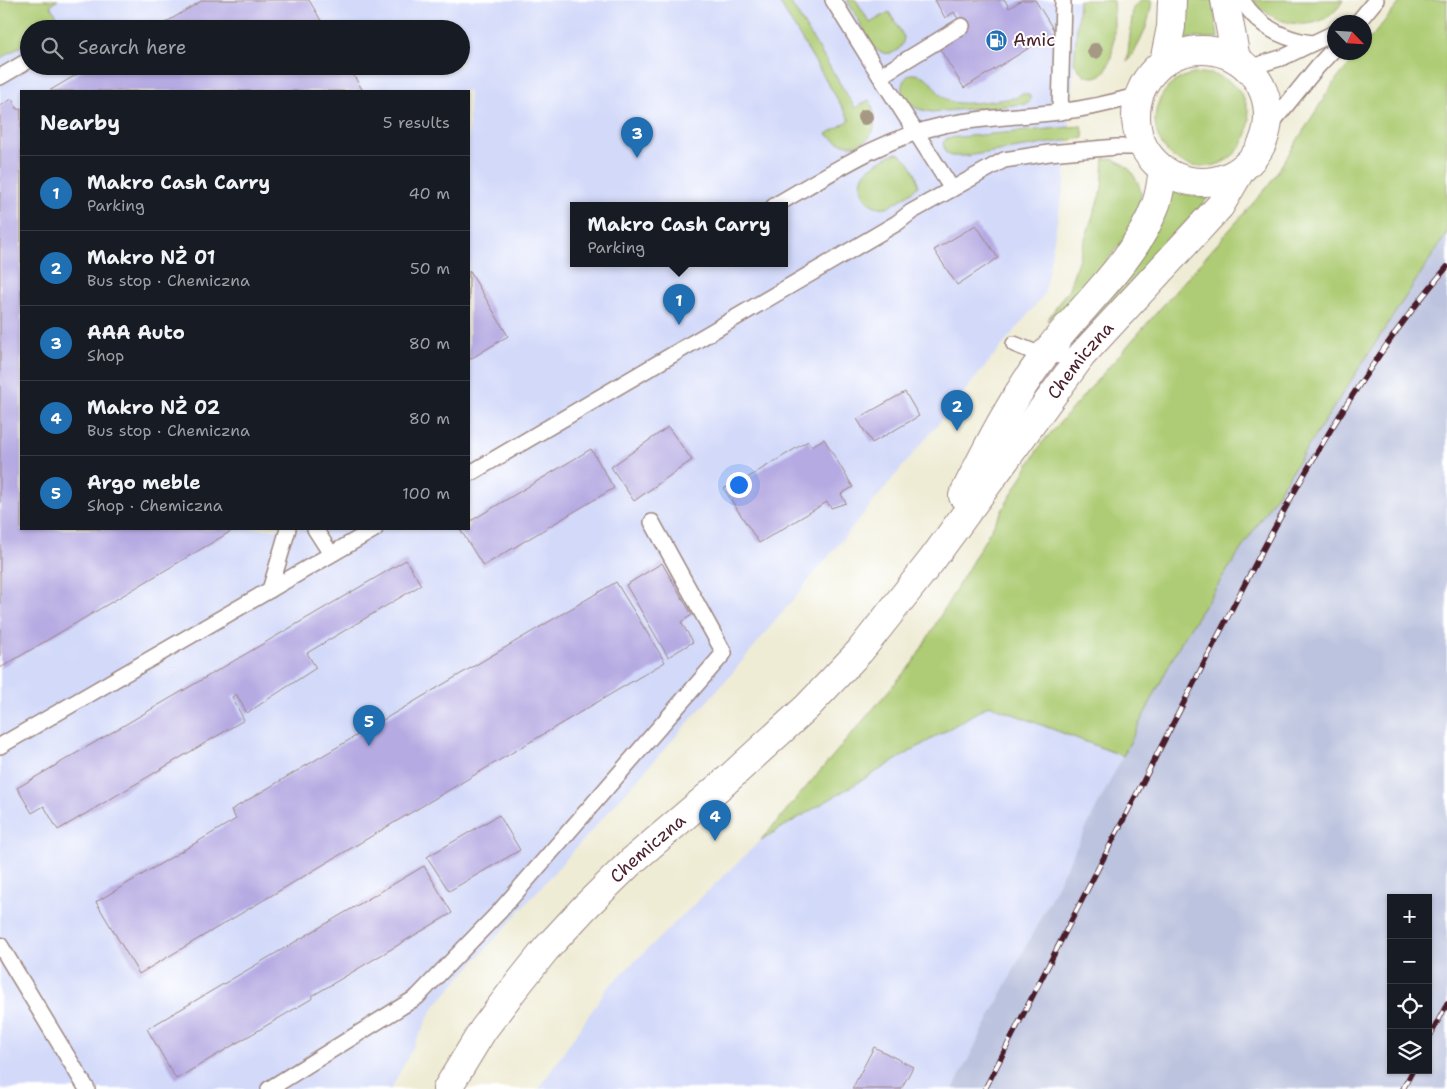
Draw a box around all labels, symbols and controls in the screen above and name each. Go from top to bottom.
north arrow [1327,15,1372,60]
search box [20,20,470,75]
fuel station icon: Amic [985,28,1009,52]
place label: Amic [1013,28,1055,52]
icon: search [38,34,66,62]
text: Search here [78,35,187,60]
text: Nearby [40,109,120,137]
text: 5 results [383,112,450,133]
pin: 3 [621,117,653,158]
text: Makro Cash Carry [87,170,270,195]
text: 1 [52,183,60,204]
text: 40 m [408,183,450,204]
text: Parking [87,195,145,216]
popup [570,202,788,267]
text: Makro Cash Carry [587,212,771,237]
text: Parking [587,237,645,258]
text: Makro NŻ 01 [87,245,215,270]
text: 2 [50,258,62,279]
text: 50 m [410,258,450,279]
text: Bus stop · Chemiczna [87,270,250,291]
pin: 1 [663,284,695,325]
street label: Chemiczna [1042,316,1119,404]
text: AAA Auto [87,320,185,345]
text: 3 [50,333,62,354]
text: 80 m [409,333,450,354]
text: Shop [87,345,124,366]
pin: 2 [941,390,973,431]
text: Makro NŻ 02 [87,395,220,420]
text: 4 [50,408,62,429]
text: 80 m [409,408,450,429]
text: Bus stop · Chemiczna [87,420,250,441]
text: Argo meble [87,470,201,495]
your location [726,472,752,498]
text: 5 [51,483,61,504]
text: 100 m [402,483,450,504]
text: Shop · Chemiczna [87,495,223,516]
pin: 5 [353,705,385,746]
pin: 4 [699,800,731,841]
street label: Chemiczna [605,808,691,888]
map controls [1387,894,1432,1074]
button: + [1387,894,1432,939]
button: − [1387,939,1432,984]
button: locate [1387,984,1432,1029]
button: layers [1387,1029,1432,1074]

